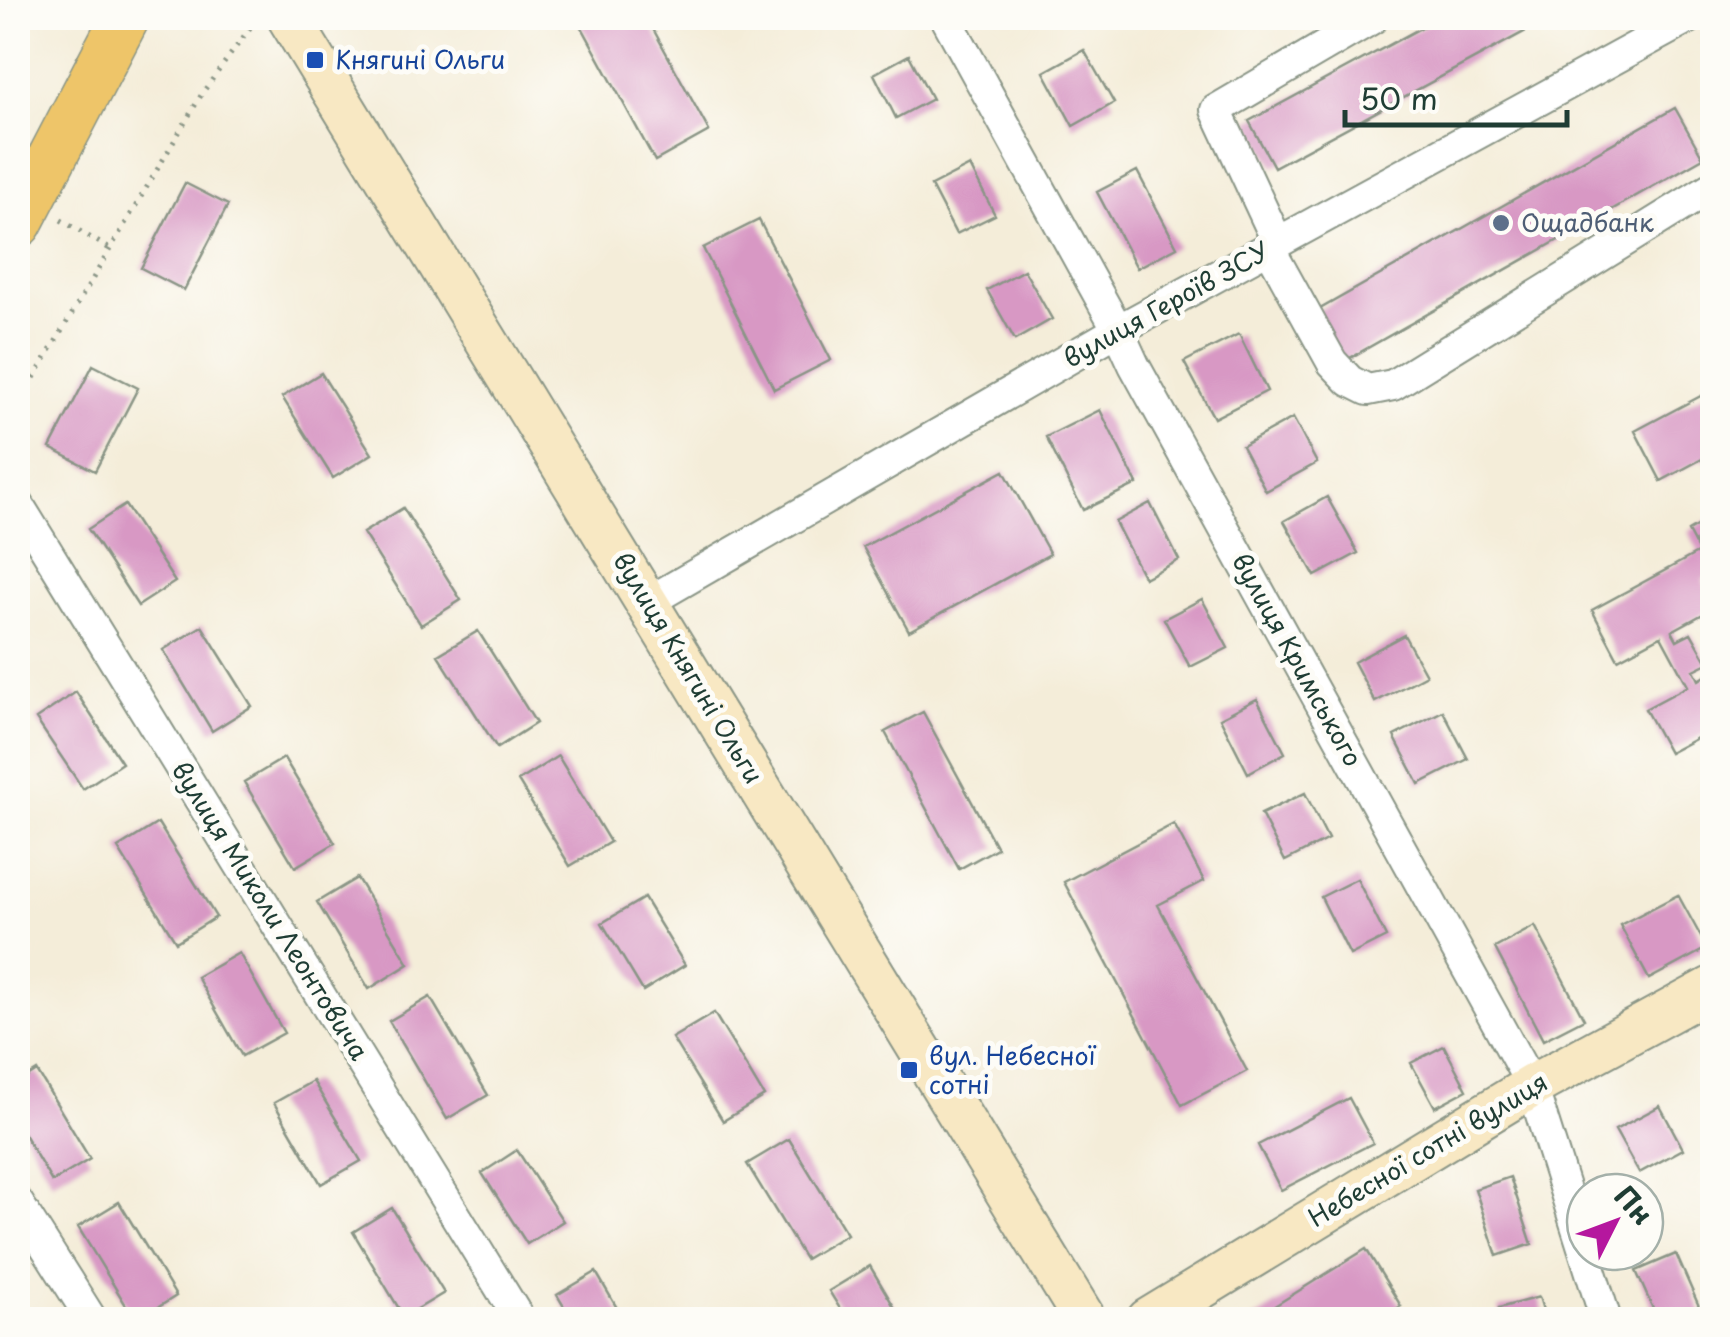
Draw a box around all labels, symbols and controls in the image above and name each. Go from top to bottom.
place label: Княгині Ольги [335,40,505,78]
marker: Княгині Ольги [304,49,326,71]
scale bar [1345,65,1568,127]
text: 50 m [1360,75,1438,120]
place label: Ощадбанк [1521,203,1654,241]
marker: Ощадбанк [1490,212,1512,234]
street label: вулиця Героїв ЗСУ [1056,232,1276,376]
street label: вулиця Княгині Ольги [605,545,773,790]
street label: вулиця Кримського [1223,546,1372,773]
street label: вулиця Миколи Леонтовича [163,754,379,1067]
place label: вул. Небесної сотні [929,1036,1097,1103]
marker: вул. Небесної сотні [898,1059,920,1081]
street label: Небесної сотні вулиця [1301,1062,1554,1236]
north arrow [1565,1172,1665,1272]
text: Пн [1605,1175,1664,1234]

